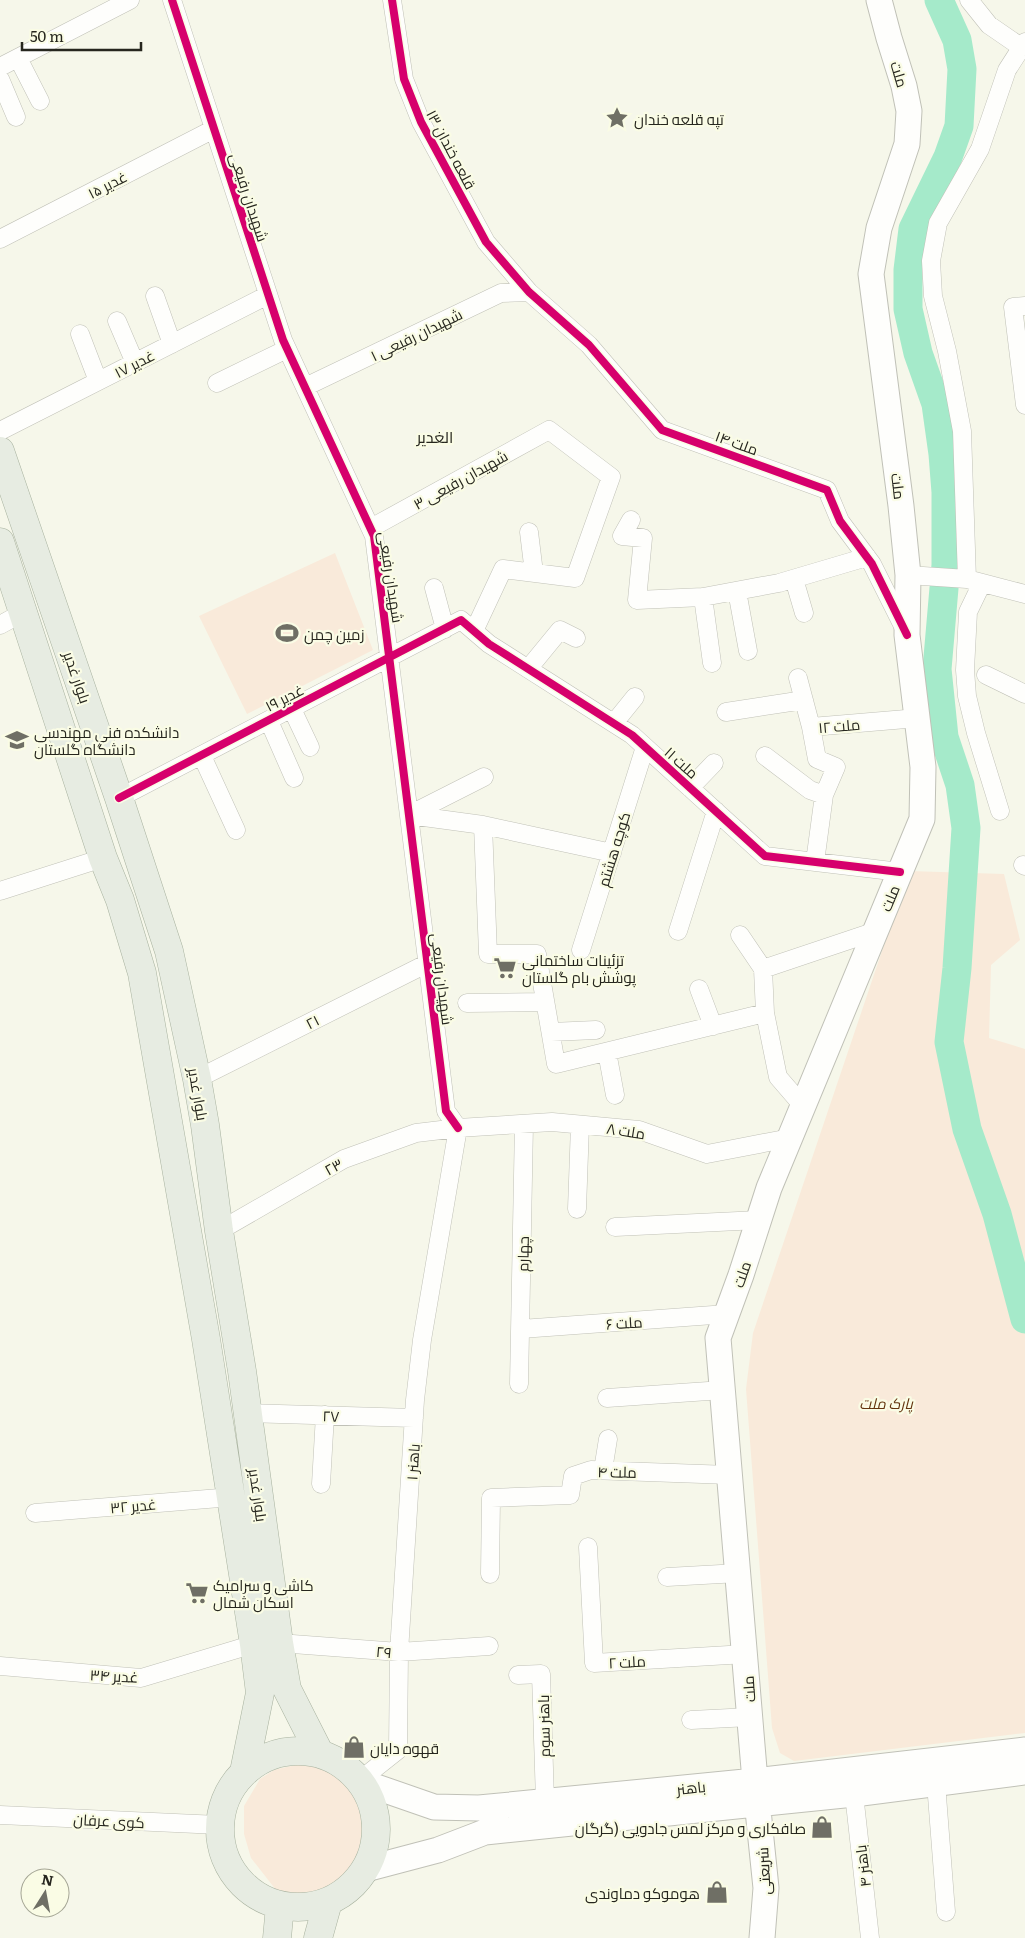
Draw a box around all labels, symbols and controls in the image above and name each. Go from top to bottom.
scale bar [22,20,141,52]
text: 50 m [30,24,64,47]
street label: ملت [885,58,915,90]
street label: ۱۳ قلعه خندان [421,105,483,193]
place icon: تپه قلعه خندان [604,105,630,131]
place label: تپه قلعه خندان [634,107,724,130]
street label: شهیدان رفیعی [225,150,275,244]
street label: ۱۵ غدیر [83,164,131,204]
street label: ۱ شهیدان رفیعی [366,302,466,366]
street label: ۱۷ غدیر [110,343,158,383]
district label: الغدیر [416,424,453,448]
street label: ۱۴ ملت [712,424,762,460]
street label: ۳ شهیدان رفیعی [408,443,512,515]
street label: ملت [886,471,912,501]
street label: شهیدان رفیعی [373,530,411,624]
sports icon: زمین چمن [274,620,300,646]
place label: زمین چمن [304,622,364,645]
street label: بلوار غدیر [58,647,98,706]
street label: ۱۹ غدیر [261,677,307,717]
street label: ۱۲ ملت [817,712,861,738]
place label: دانشکده فنی مهندسی دانشگاه گلستان [34,720,179,760]
school or university icon: دانشکده فنی مهندسی دانشگاه گلستان [4,727,30,753]
street label: ۱۱ ملت [660,740,704,784]
street label: کوچه هشتم [591,809,635,889]
street label: ملت [873,881,905,915]
street label: شهیدان رفیعی [426,932,460,1026]
place label: تزئینات ساختمانی پوشش بام گلستان [522,948,636,988]
supermarket icon: تزئینات ساختمانی پوشش بام گلستان [492,955,518,981]
street label: ۲۱ [301,1008,323,1034]
street label: بلوار غدیر [183,1065,215,1122]
street label: ۸ ملت [605,1116,647,1144]
street label: ۲۳ [320,1152,346,1180]
street label: چهارم [510,1236,534,1272]
street label: ملت [726,1258,756,1290]
street label: ۶ ملت [605,1309,643,1335]
park label: پارک ملت [859,1391,914,1414]
street label: ۲۷ [322,1403,340,1427]
street label: باهنر ۱ [399,1443,425,1481]
street label: ۴ ملت [597,1459,637,1483]
street label: بلوار غدیر [244,1466,274,1523]
street label: ۳۲ غدیر [109,1492,157,1518]
place label: کاشی و سرامیک اسکان شمال [213,1573,314,1613]
supermarket icon: کاشی و سرامیک اسکان شمال [184,1580,210,1606]
street label: ۲۹ [375,1639,393,1663]
street label: ۲ ملت [608,1649,646,1673]
street label: ۳۴ غدیر [89,1662,139,1688]
street label: ملت [736,1675,760,1703]
street label: باهنر سوم [531,1694,555,1758]
shop icon: قهوه دایان [341,1734,367,1760]
place label: قهوه دایان [370,1736,439,1759]
street label: باهنر [674,1774,707,1800]
street label: کوی عرفان [73,1807,145,1833]
shop icon: صافکاری و مرکز لمس جادویی (گرگان [809,1814,835,1840]
place label: صافکاری و مرکز لمس جادویی (گرگان [575,1816,806,1839]
street label: ۴ باهنر [848,1844,876,1888]
street label: شریعتی [750,1846,776,1896]
north arrow [20,1868,70,1918]
text: N [40,1868,56,1890]
shop icon: هوموکو دماوندی [704,1879,730,1905]
place label: هوموکو دماوندی [585,1881,700,1904]

